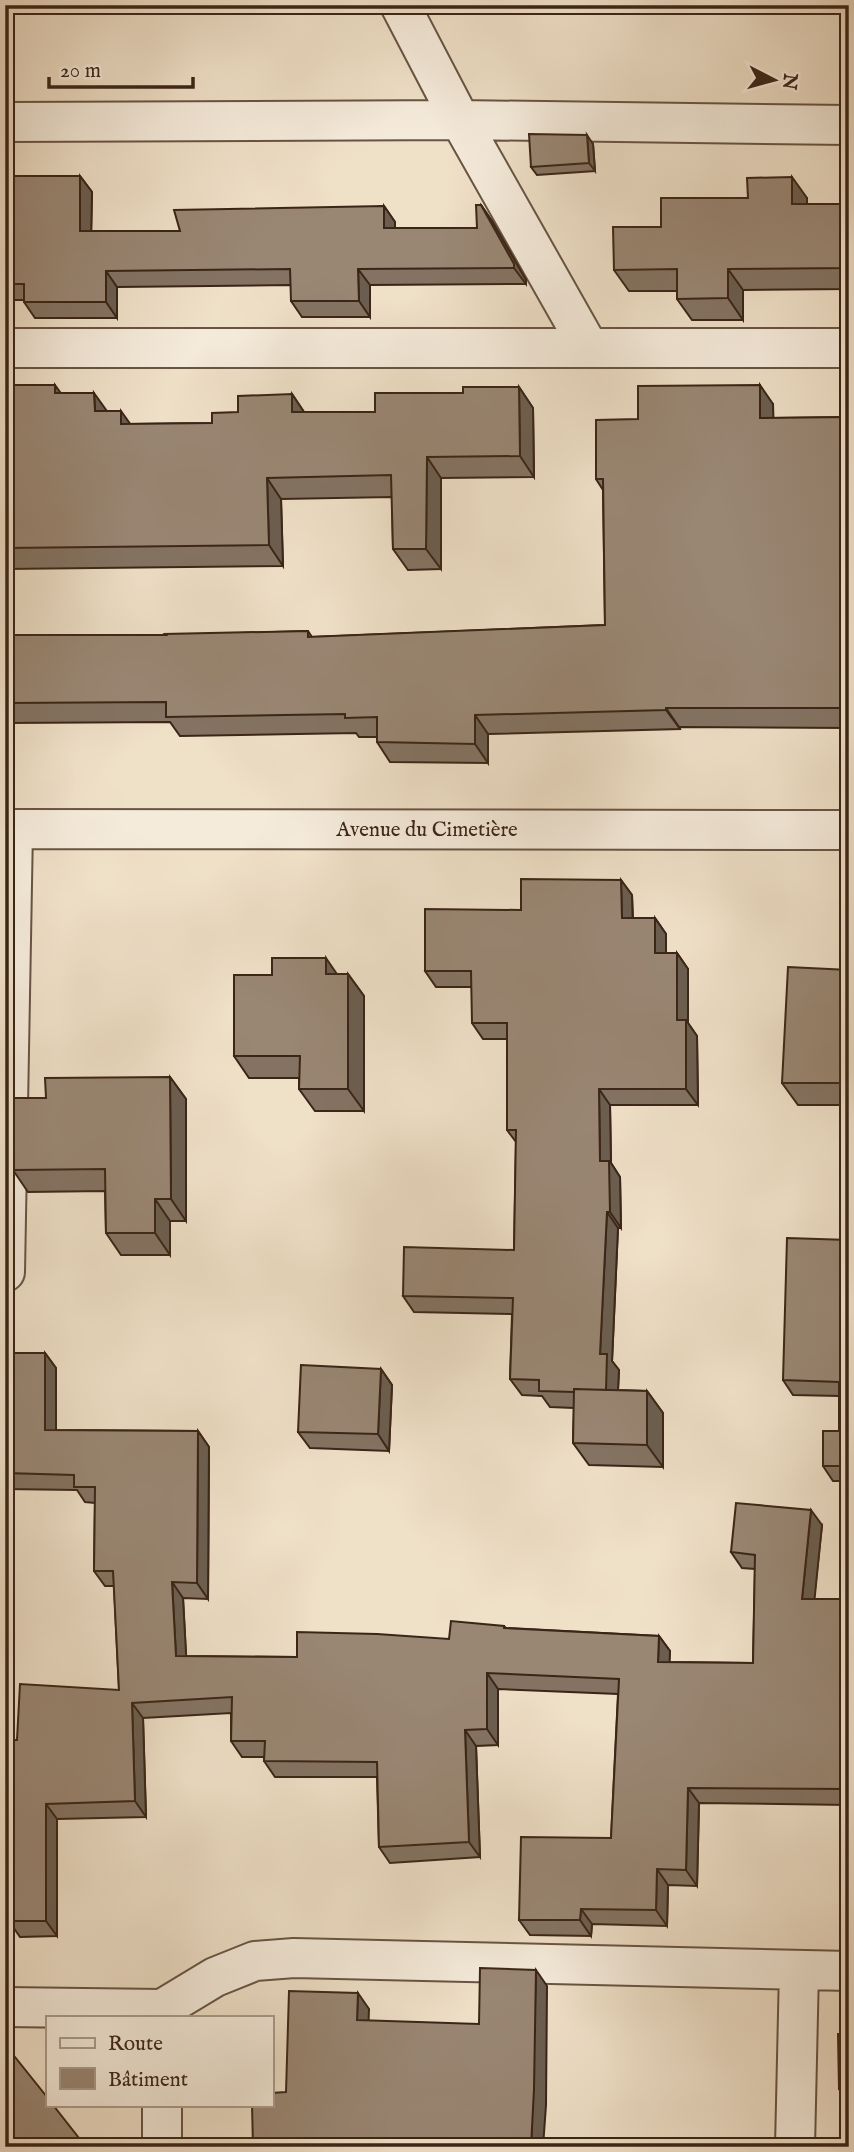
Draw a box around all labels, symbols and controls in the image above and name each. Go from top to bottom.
scale bar [49,46,192,90]
north arrow [738,46,808,116]
text: 20 m [60,58,101,85]
text: N [776,71,802,92]
street label: Avenue du Cimetière [335,817,518,844]
legend [46,2016,273,2106]
text: Route [108,2031,163,2058]
text: Bâtiment [108,2067,188,2094]

